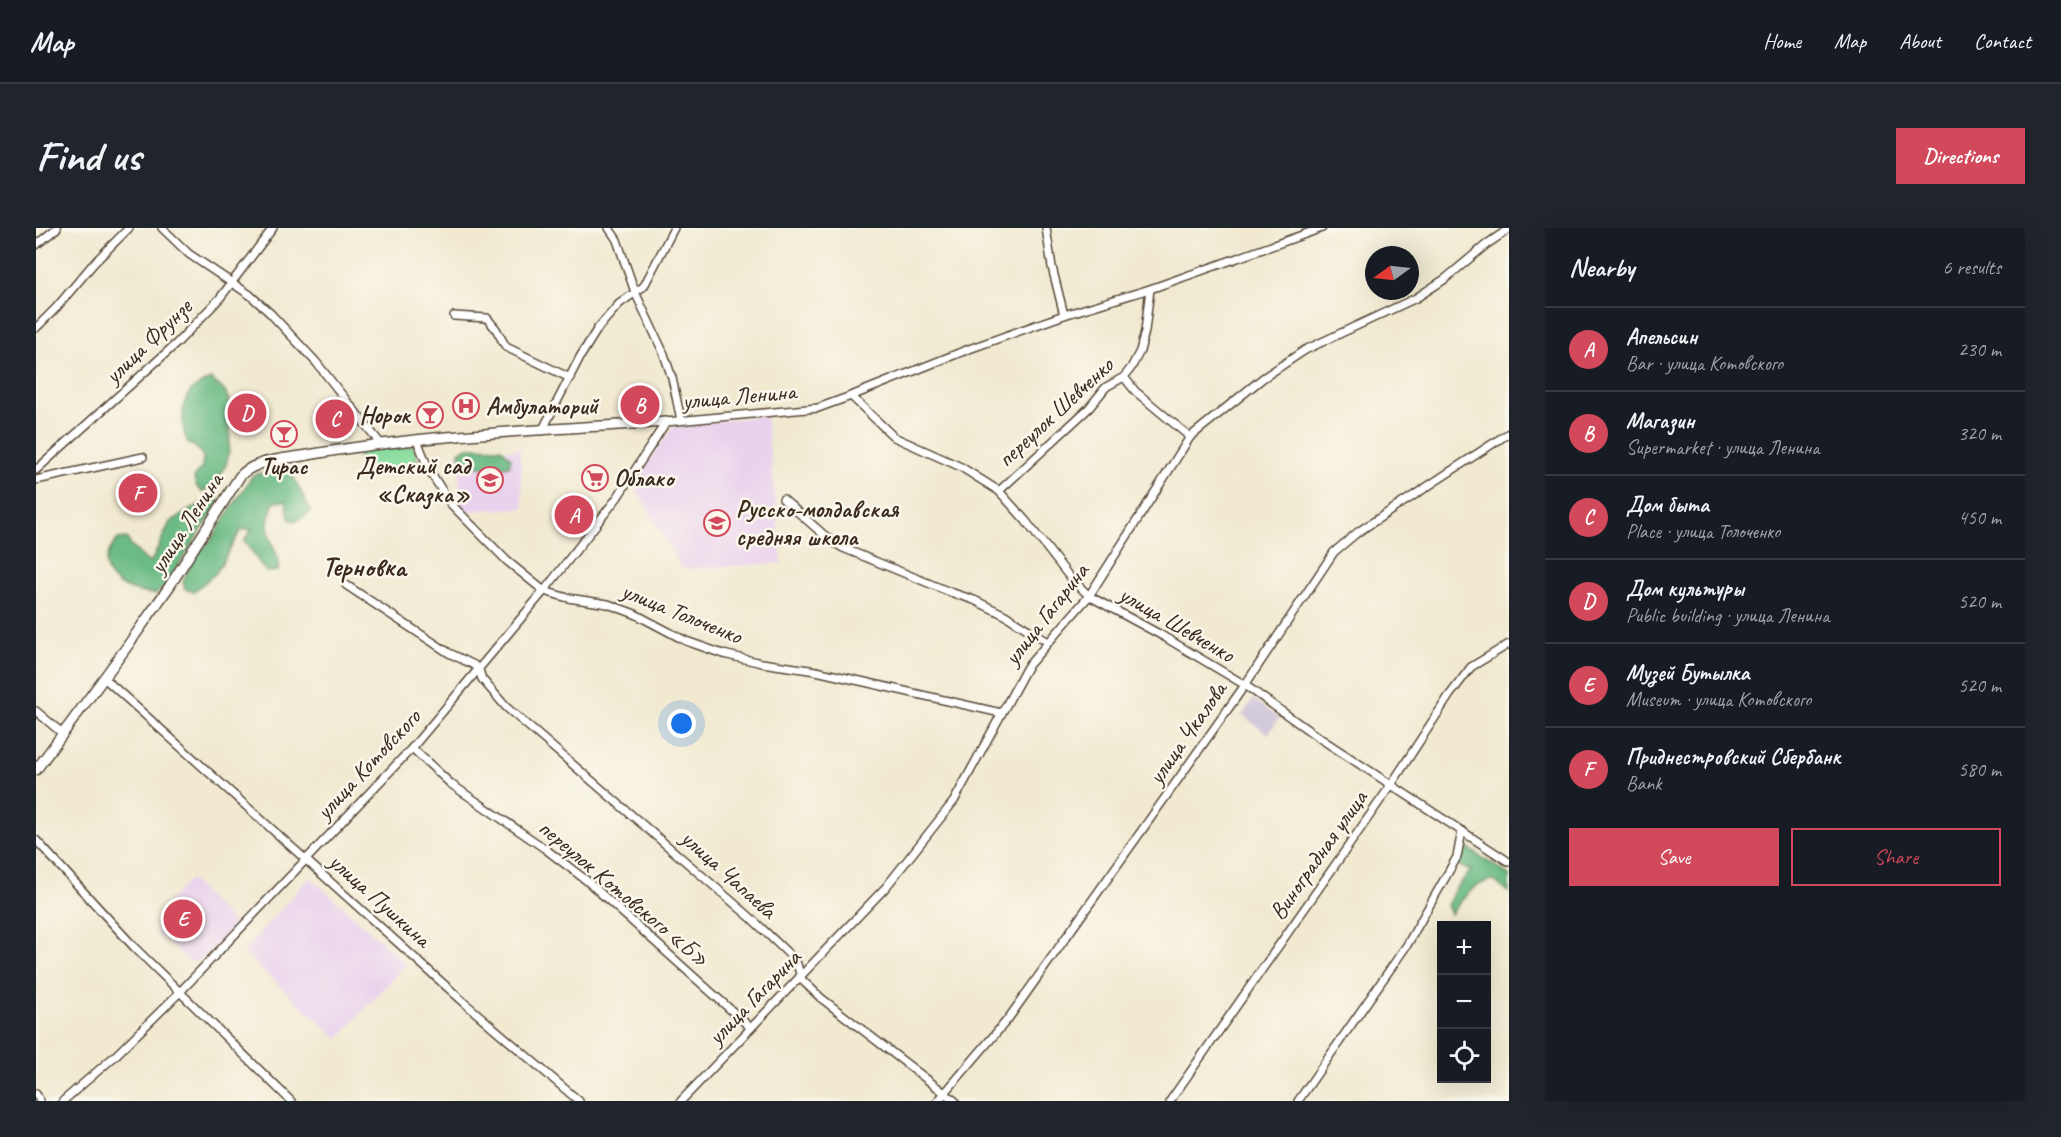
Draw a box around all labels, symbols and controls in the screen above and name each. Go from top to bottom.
text: Map [30,24,73,59]
text: Home [1763,28,1801,54]
text: Map [1834,28,1866,54]
text: About [1899,28,1941,54]
text: Contact [1974,28,2031,54]
button: Directions [1896,128,2025,184]
text: Find us [36,130,141,183]
north arrow [1365,246,1419,300]
text: Nearby [1569,251,1634,284]
text: 6 results [1942,255,2001,280]
street label: улица Фрунзе [97,290,200,391]
text: Апельсин [1626,323,1697,351]
text: A [1583,337,1594,362]
text: 230 m [1958,337,2001,362]
street label: переулок Шевченко [990,349,1121,474]
text: Bar · улица Котовского [1626,351,1783,376]
street label: улица Ленина [679,376,799,416]
pin: B [620,382,660,428]
pin: D [228,390,266,435]
hospital icon: Амбулаторий [451,391,481,421]
place label: Амбулаторий [486,391,600,421]
pin: C [316,396,354,441]
place label: Норок [359,400,412,430]
bar icon: Норок [415,400,445,430]
text: Магазин [1626,407,1695,435]
bar icon: Тирас [269,419,299,449]
text: B [1583,421,1594,446]
text: 320 m [1958,421,2001,446]
text: Supermarket · улица Ленина [1626,435,1819,460]
place label: Тирас [261,451,309,481]
place label: Детский сад «Сказка» [356,451,472,510]
supermarket icon: Облако [580,463,610,493]
place label: Облако [614,463,676,493]
street label: улица Ленина [141,465,231,581]
school or university icon: Детский сад «Сказка» [475,465,505,495]
pin: F [118,470,158,516]
text: Дом быта [1626,491,1709,519]
pin: A [554,492,594,538]
place label: Русско-молдавская средняя школа [736,494,899,552]
text: C [1584,505,1593,530]
text: 450 m [1958,505,2001,530]
school or university icon: Русско-молдавская средняя школа [702,508,732,538]
text: Place · улица Толоченко [1626,519,1780,544]
district label: Терновка [322,550,408,584]
street label: улица Гагарина [996,556,1096,673]
street label: улица Толоченко [616,575,748,651]
text: Дом культуры [1626,575,1744,603]
street label: улица Шевченко [1112,578,1241,670]
text: D [1583,589,1594,614]
text: 520 m [1958,589,2001,614]
text: Public building · улица Ленина [1626,603,1829,628]
text: Музей Бутылка [1626,659,1749,687]
text: E [1583,673,1594,698]
text: 520 m [1958,673,2001,698]
street label: улица Чкалова [1140,674,1234,792]
text: Museum · улица Котовского [1626,687,1811,712]
street label: улица Котовского [308,701,428,827]
your location [667,709,696,738]
text: Приднестровский Сбербанк [1626,743,1840,771]
text: F [1584,757,1593,782]
text: 580 m [1958,757,2001,782]
text: Bank [1626,771,1661,796]
street label: Виноградная улица [1262,783,1374,926]
street label: переулок Котовского «Б» [532,813,716,973]
street label: улица Чапаева [673,822,784,926]
button: Save [1569,828,1779,886]
button: Share [1791,828,2001,886]
street label: улица Пушкина [321,845,439,955]
pin: E [164,896,202,942]
map controls [1437,921,1491,1083]
button: + [1437,921,1491,975]
street label: улица Гагарина [700,942,808,1053]
button: − [1437,975,1491,1029]
button: locate [1437,1029,1491,1083]

